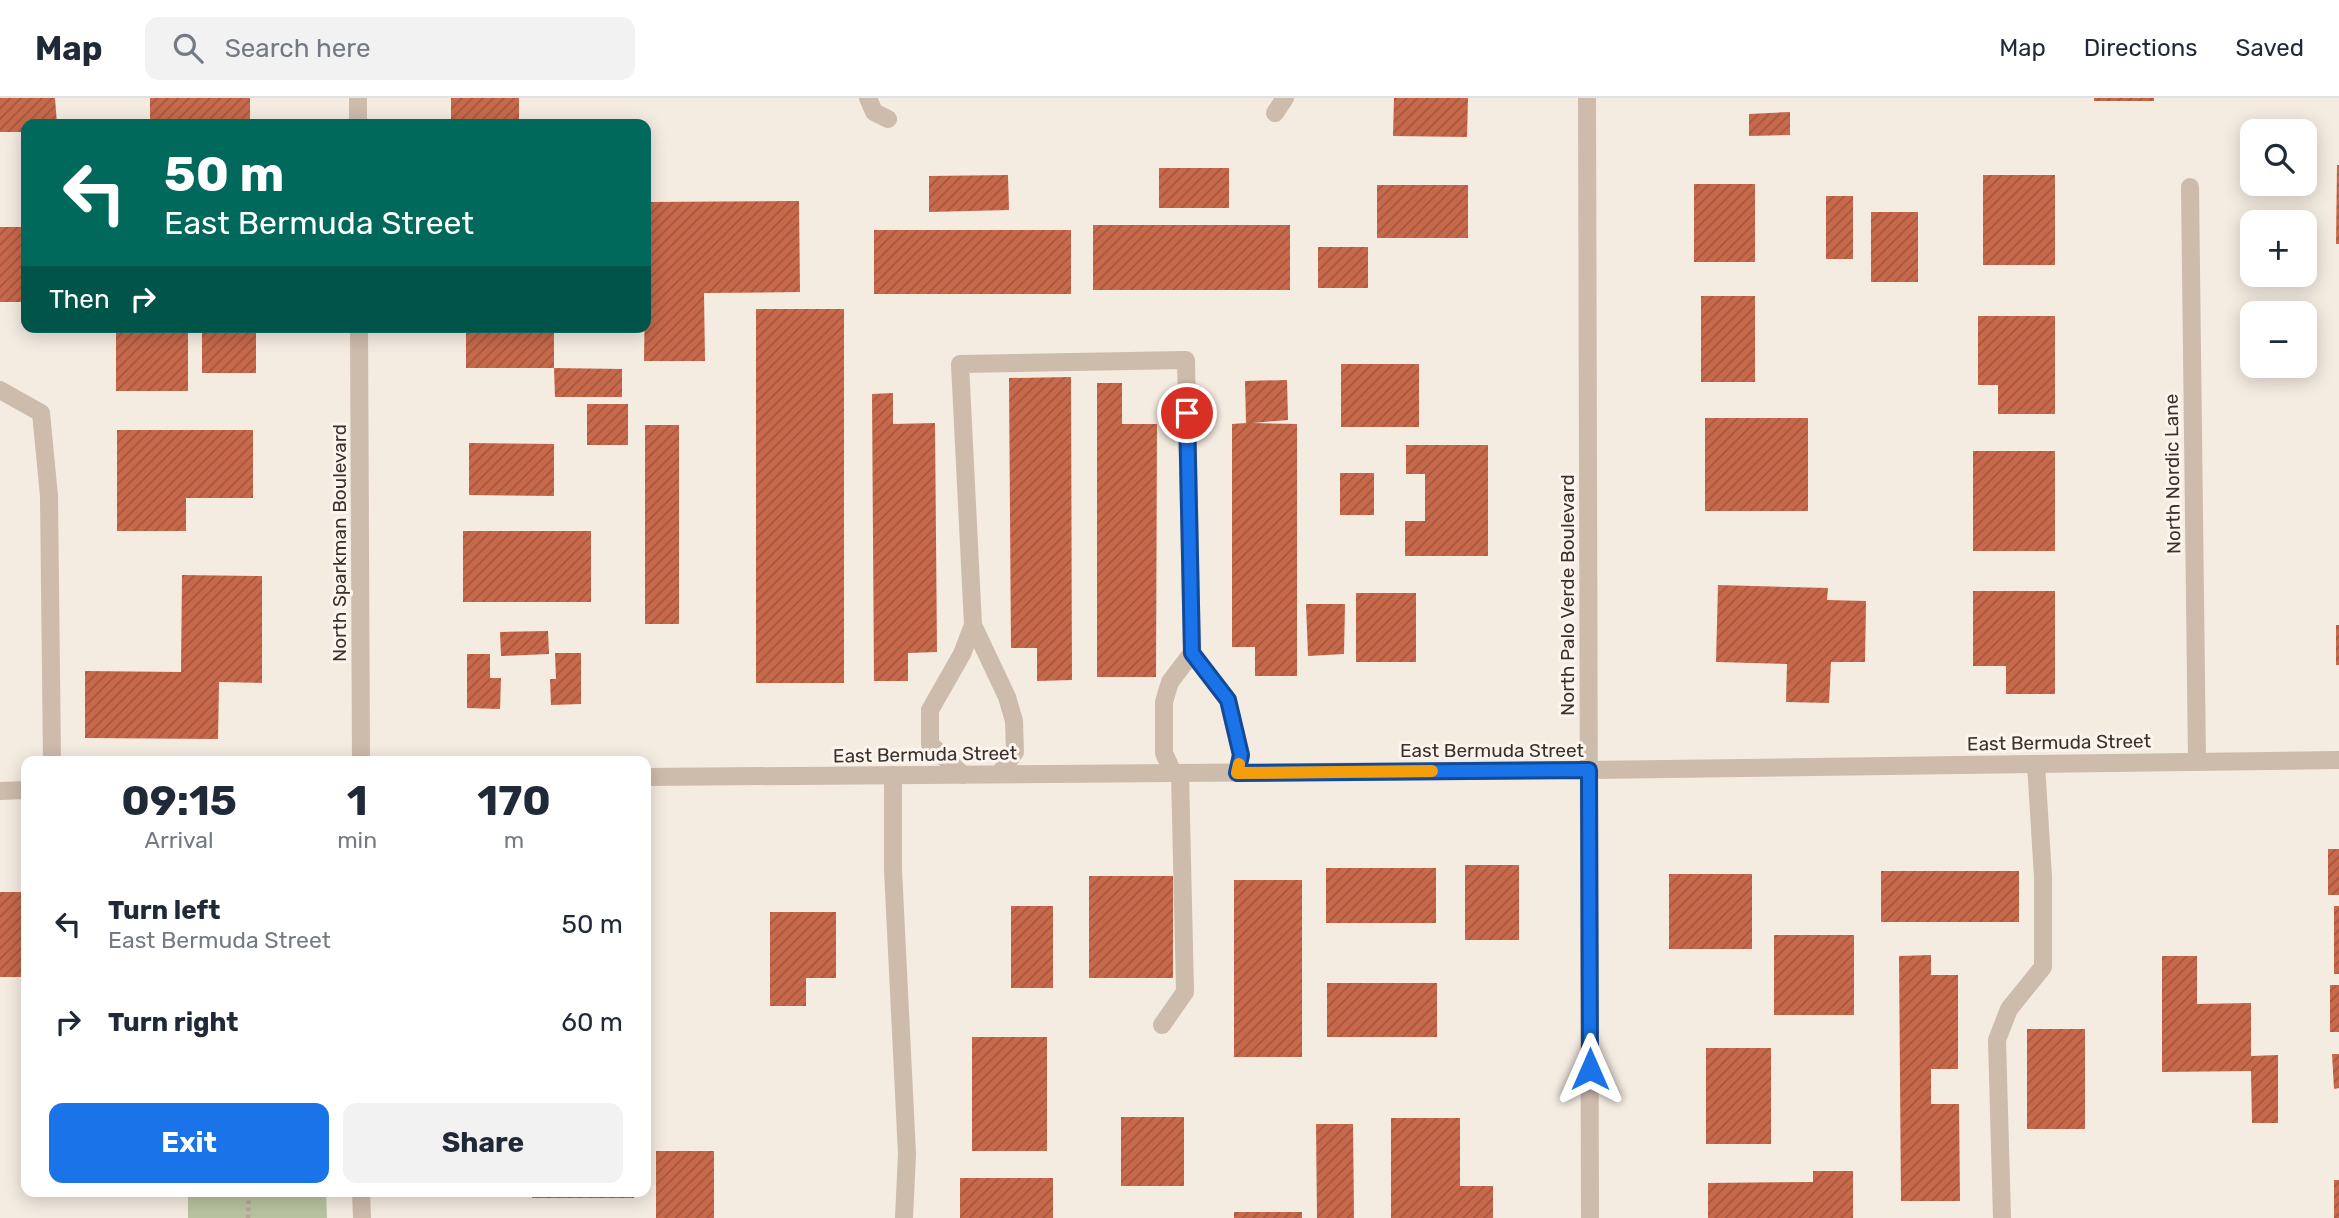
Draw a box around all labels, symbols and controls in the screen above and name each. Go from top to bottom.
search box [145,17,635,80]
text: Map [35,29,103,68]
icon: search [169,29,207,67]
text: Search here [225,33,370,64]
text: Map [1999,34,2046,62]
text: Directions [2084,34,2197,62]
text: Saved [2235,34,2304,62]
map controls [2240,119,2317,378]
button: search [2240,119,2317,196]
text: 50 m [164,145,284,203]
icon: left [49,147,140,238]
text: East Bermuda Street [164,204,474,242]
button: + [2240,210,2317,287]
icon: right [124,280,162,318]
text: Then [49,284,110,315]
button: − [2240,301,2317,378]
pin [1157,383,1217,443]
icon: arrive [1168,394,1206,432]
street label: North Nordic Lane [2160,394,2185,554]
street label: North Sparkman Boulevard [328,424,351,662]
street label: North Palo Verde Boulevard [1556,474,1579,716]
street label: East Bermuda Street [1967,729,2152,756]
street label: East Bermuda Street [1400,739,1585,762]
street label: East Bermuda Street [833,741,1018,768]
text: 09:15 [121,776,237,826]
text: 1 [347,776,368,826]
text: 170 [477,776,551,826]
text: Arrival [145,826,214,854]
text: min [337,826,377,854]
text: m [504,826,524,854]
text: Turn left [108,895,220,926]
icon: left [49,905,87,943]
text: 50 m [562,909,623,940]
text: East Bermuda Street [108,926,331,954]
icon: right [49,1003,87,1041]
text: Turn right [108,1007,238,1038]
text: 60 m [561,1007,623,1038]
position arrow [1553,1032,1627,1106]
button: Exit [49,1103,329,1183]
button: Share [343,1103,623,1183]

